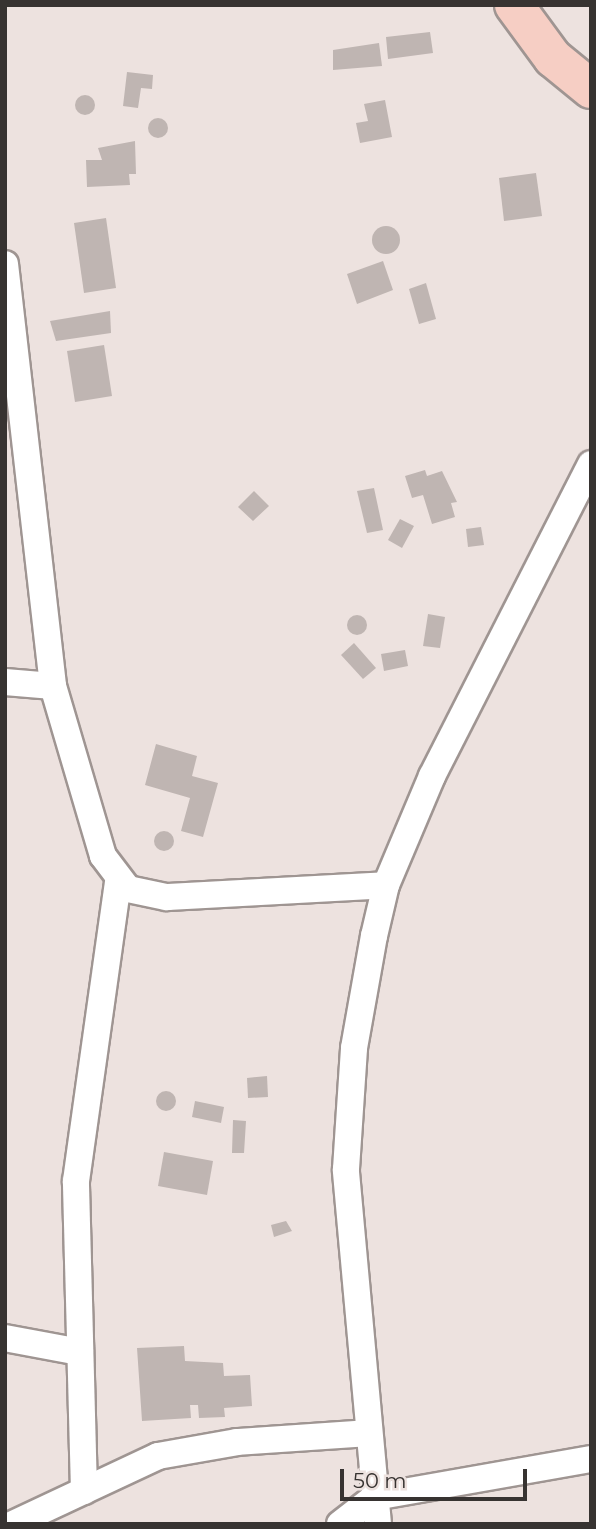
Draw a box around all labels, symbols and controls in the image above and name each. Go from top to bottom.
scale bar [344,1456,531,1500]
text: 50 m [353,1468,407,1493]

